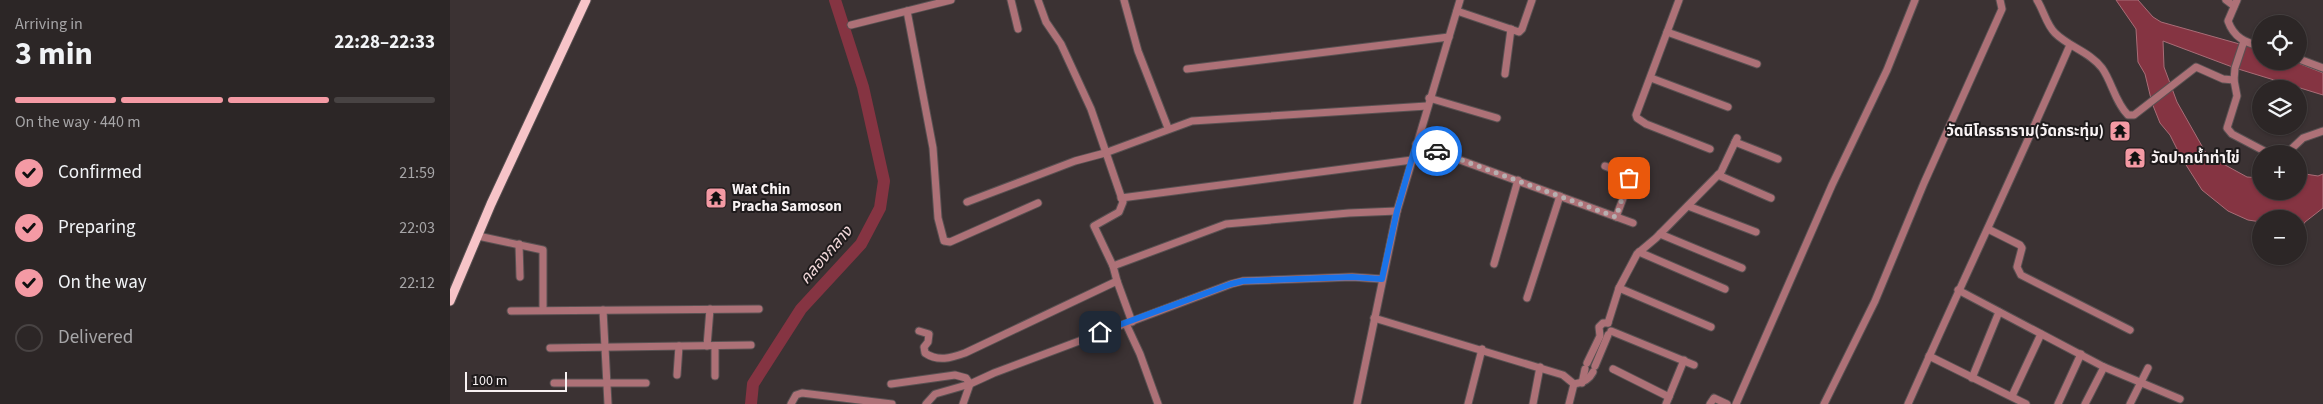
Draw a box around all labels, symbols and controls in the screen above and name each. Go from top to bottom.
text: Arriving in [15,13,83,35]
map controls [2252,15,2307,265]
button: locate [2252,15,2307,70]
text: 22:28–22:33 [334,29,435,56]
text: 3 min [15,31,93,77]
button: layers [2252,80,2307,135]
text: On the way · 440 m [15,111,140,133]
temple icon: วัดนิโครธาราม(วัดกระทุ่ม) [2108,119,2132,143]
place label: วัดนิโครธาราม(วัดกระทุ่ม) [1946,121,2104,142]
courier [1412,126,1462,176]
icon: car [1423,137,1451,165]
button: + [2252,145,2307,200]
temple icon: วัดปากน้ำท่าไข่ [2123,146,2147,170]
place label: วัดปากน้ำท่าไข่ [2151,147,2240,169]
pin [1608,157,1650,199]
icon: check [15,159,43,187]
text: Confirmed [58,159,142,186]
text: 21:59 [399,162,435,184]
icon: bag [1615,164,1643,192]
place label: Wat Chin Pracha Samoson [732,179,842,217]
temple icon: Wat Chin Pracha Samoson [704,186,728,210]
button: − [2252,210,2307,265]
icon: check [15,214,43,242]
text: Preparing [58,214,136,241]
text: 22:03 [399,217,435,239]
water label: คลองกลาง [795,220,858,289]
icon: check [15,269,43,297]
text: On the way [58,269,147,296]
text: 22:12 [399,272,435,294]
pin [1079,311,1121,353]
icon: home [1086,318,1114,346]
text: Delivered [58,324,133,351]
scale bar [465,369,568,392]
text: 100 m [472,371,507,391]

